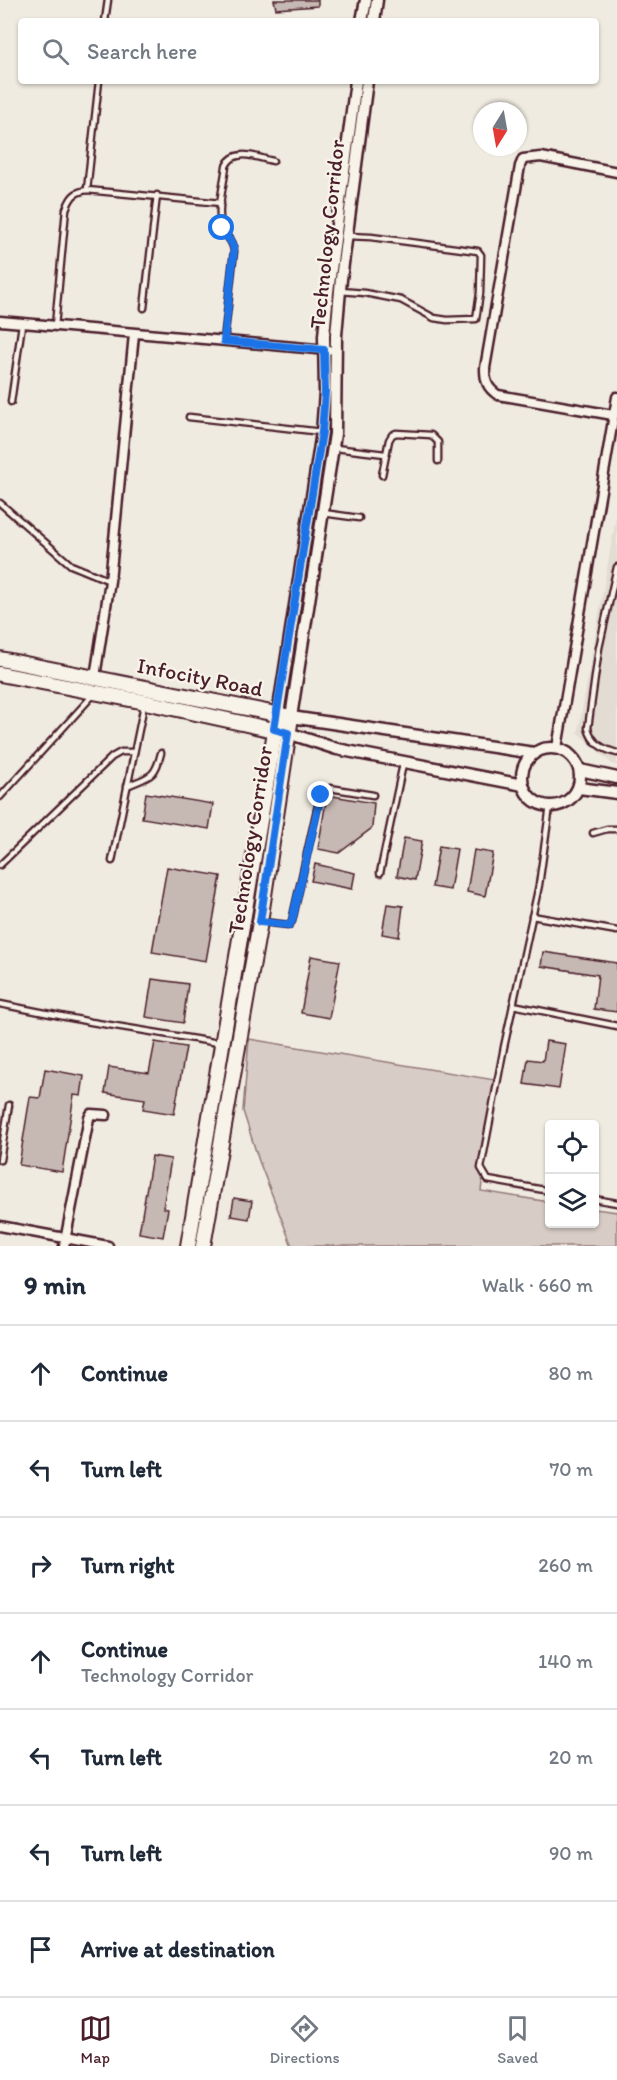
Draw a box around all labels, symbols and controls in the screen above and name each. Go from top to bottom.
search box [18,18,599,84]
icon: search [39,35,72,68]
text: Search here [87,38,197,65]
north arrow [473,102,527,156]
street label: Technology Corridor [304,138,350,330]
route start [208,214,234,240]
street label: Infocity Road [135,652,265,702]
street label: Technology Corridor [222,744,278,936]
route end [307,781,333,807]
map controls [545,1120,599,1228]
button: locate [545,1120,599,1174]
button: layers [545,1174,599,1228]
text: 9 min [24,1269,86,1301]
text: Walk · 660 m [482,1273,593,1297]
icon: ahead [24,1357,57,1390]
text: Continue [81,1360,168,1387]
text: 80 m [548,1361,593,1385]
icon: left [24,1453,57,1486]
text: Turn left [81,1456,162,1483]
text: 70 m [549,1457,593,1481]
icon: right [24,1549,57,1582]
text: Turn right [81,1552,175,1579]
text: 260 m [538,1553,593,1577]
text: Continue [81,1636,168,1663]
icon: ahead [24,1645,57,1678]
text: 140 m [538,1649,593,1673]
text: Technology Corridor [81,1663,254,1687]
icon: left [24,1741,57,1774]
text: Turn left [81,1744,162,1771]
text: 20 m [549,1745,593,1769]
icon: left [24,1837,57,1870]
text: Turn left [81,1840,162,1867]
text: 90 m [549,1841,593,1865]
icon: arrive [24,1933,57,1966]
text: Arrive at destination [81,1936,275,1963]
tab: Map [79,2012,112,2067]
tab: Directions [269,2012,340,2067]
tab: Saved [497,2012,538,2067]

